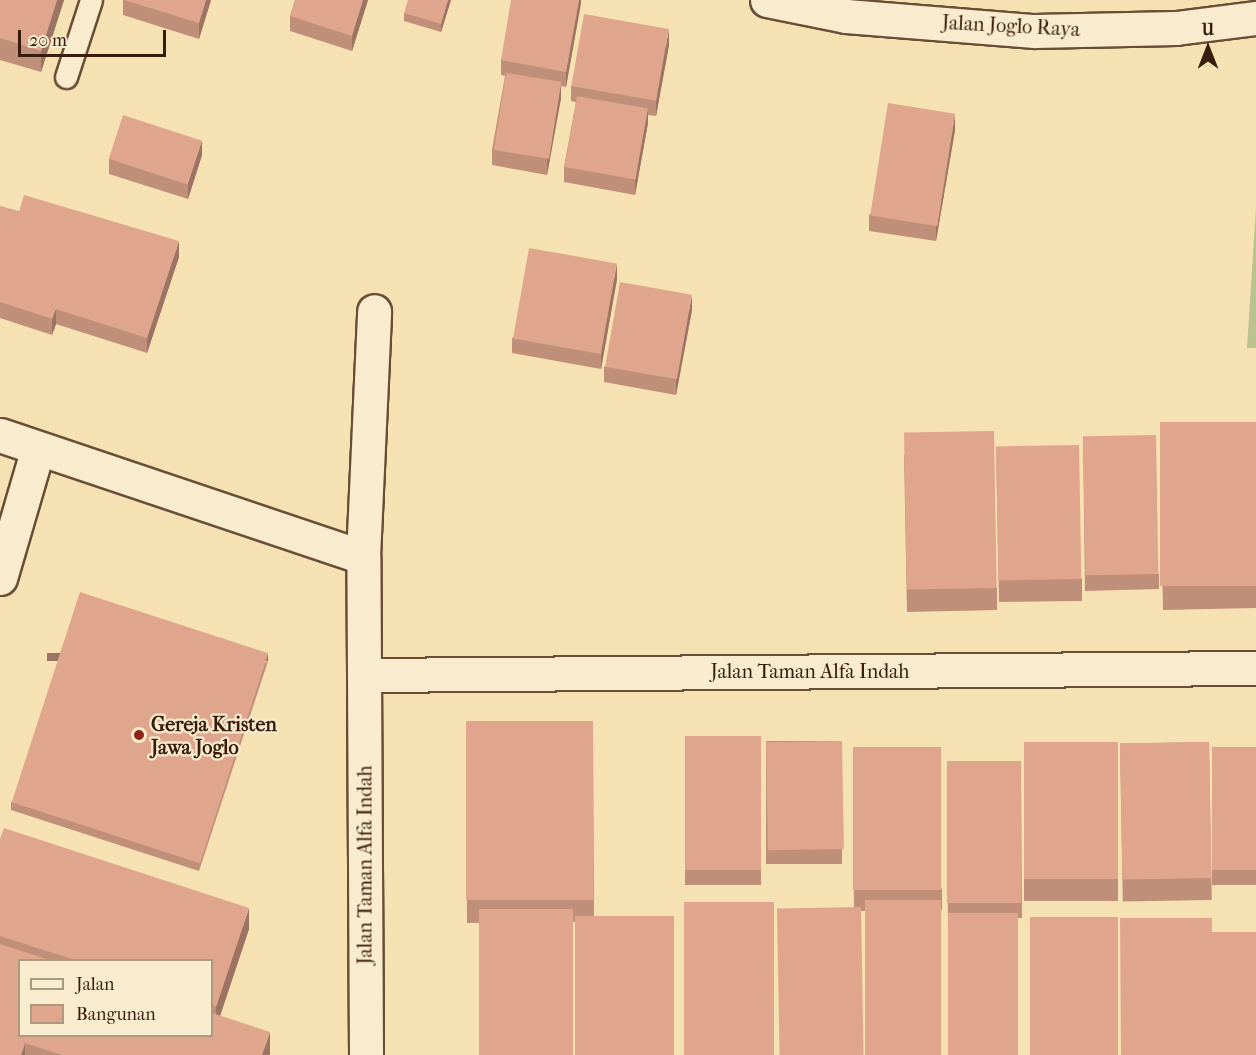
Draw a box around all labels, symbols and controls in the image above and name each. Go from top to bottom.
street label: Jalan Joglo Raya [941,10,1081,42]
scale bar [21,18,170,56]
north arrow [1178,18,1238,78]
text: U [1202,20,1214,39]
text: 20 m [29,30,67,51]
street label: Jalan Taman Alfa Indah [710,659,910,683]
place label: Gereja Kristen Jawa Joglo [151,712,277,759]
marker: Gereja Kristen Jawa Joglo [132,728,146,742]
street label: Jalan Taman Alfa Indah [353,765,377,965]
legend [18,959,213,1037]
text: Jalan [76,974,114,995]
text: Bangunan [76,1004,156,1025]

